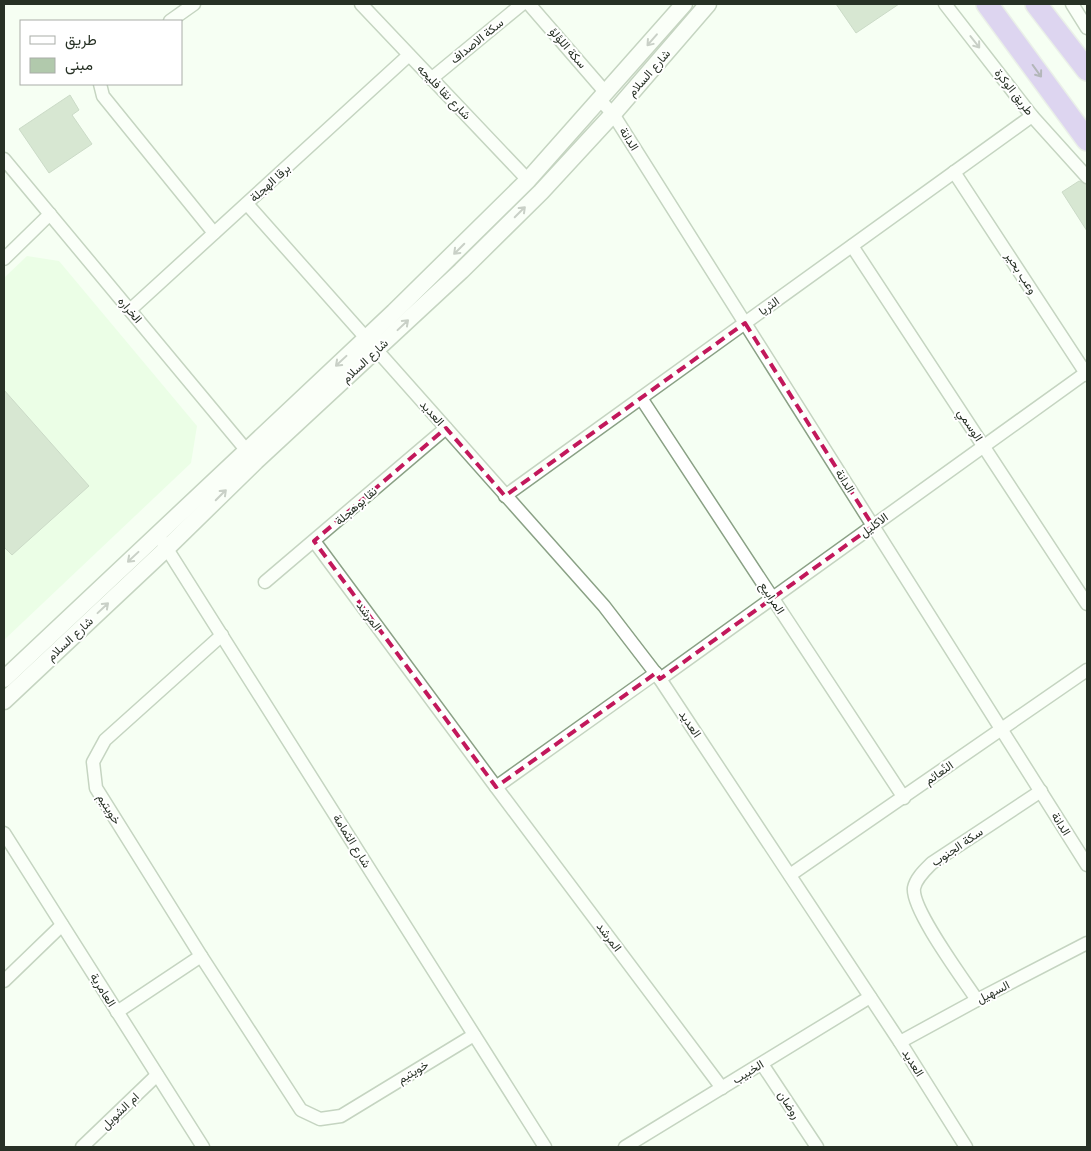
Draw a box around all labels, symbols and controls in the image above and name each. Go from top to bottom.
street label: سكة الاصداف [446,14,507,67]
legend [20,20,182,85]
street label: سكة اللؤلؤ [546,24,591,72]
text: طريق [65,29,97,50]
one-way arrow [646,34,658,47]
one-way arrow [969,35,980,48]
street label: شارع السلام [623,45,675,101]
text: مبنى [65,54,93,75]
street label: شارع نقا فليحه [413,60,475,124]
one-way arrow [1032,64,1042,78]
street label: طريق الوكرة [991,65,1038,119]
street label: الدانة [616,124,643,154]
street label: برقا الهجلة [246,160,294,206]
one-way arrow [514,206,527,218]
one-way arrow [452,243,465,255]
street label: وعب بحير [1001,248,1041,297]
street label: الثريا [755,292,783,319]
street label: الخراره [114,293,146,327]
one-way arrow [397,319,410,331]
street label: شارع السلام [338,335,392,387]
one-way arrow [334,355,347,367]
street label: العديد [416,396,449,429]
street label: الوسمي [952,405,987,445]
street label: الدانة [832,466,859,496]
street label: نقا بوهجلة [331,482,381,529]
one-way arrow [215,489,227,501]
street label: الاكليل [856,508,891,541]
one-way arrow [127,551,140,563]
street label: المرابيع [755,578,789,618]
street label: المرشد [353,598,386,634]
one-way arrow [97,602,110,614]
street label: شارع السلام [43,613,97,665]
street label: العديد [675,707,706,741]
street label: النًعائم [921,757,957,789]
street label: خويتيم [93,790,125,827]
street label: الدانة [1048,809,1075,839]
street label: شارع الثمامة [328,811,376,871]
street label: سكة الجنوب [927,823,986,870]
street label: المرشد [593,919,626,955]
street label: العامرية [86,969,121,1010]
street label: السهيل [973,976,1012,1007]
street label: العديد [898,1046,928,1080]
street label: خويتيم [394,1056,431,1087]
street label: الخبيب [729,1056,767,1088]
street label: روضان [774,1087,805,1122]
street label: ام الشويل [97,1088,142,1133]

